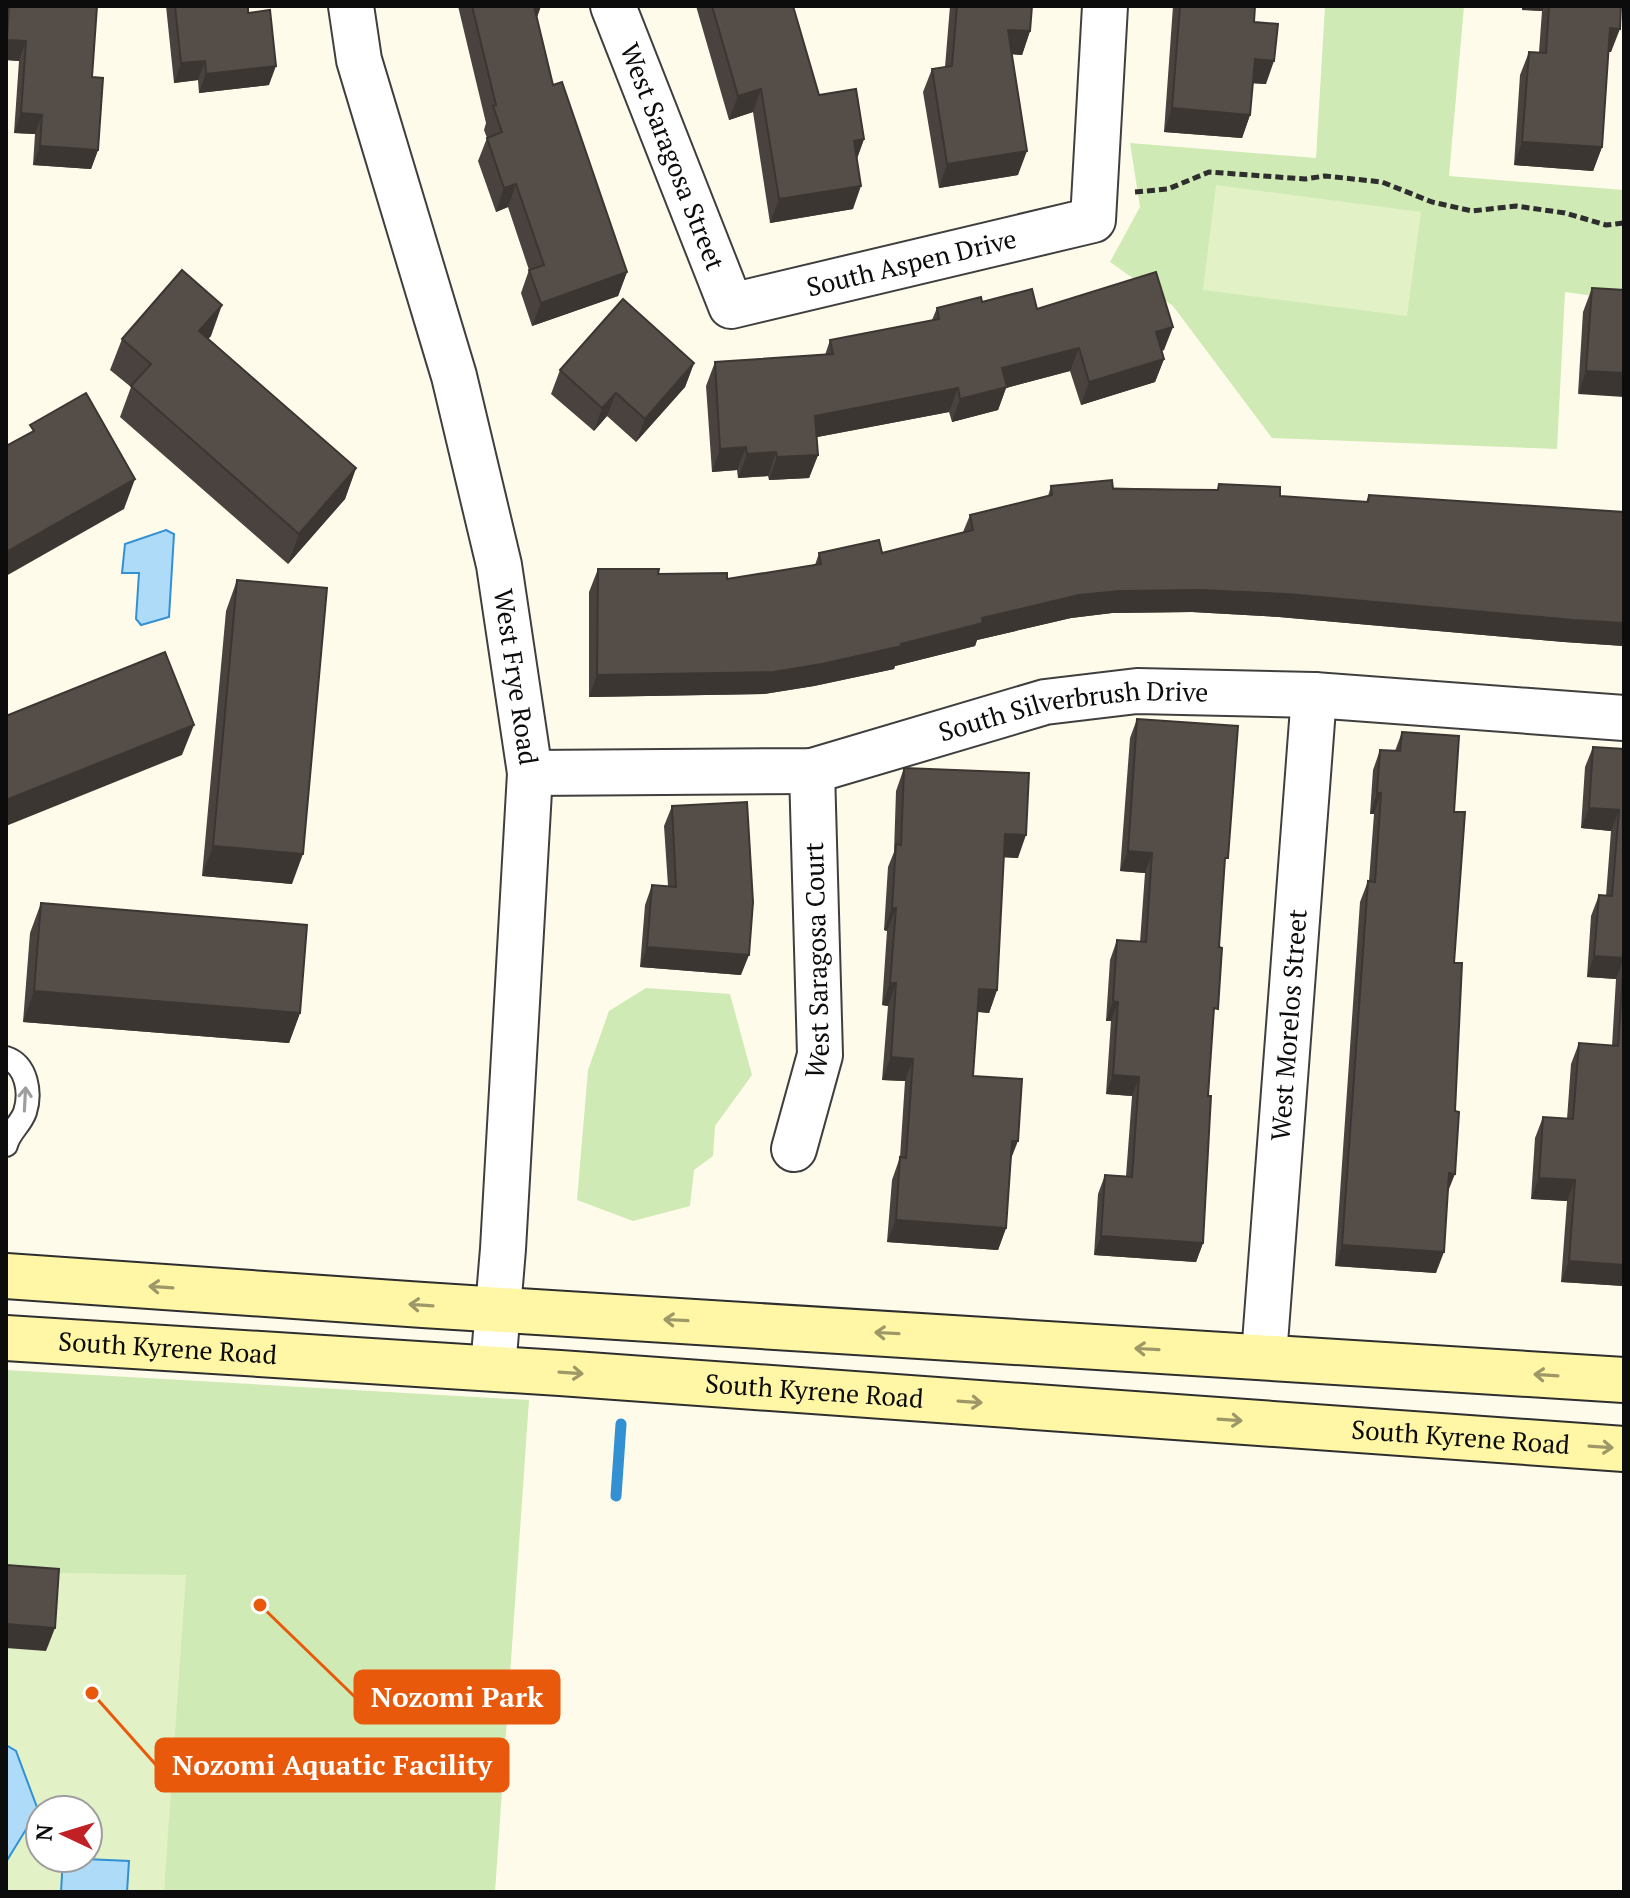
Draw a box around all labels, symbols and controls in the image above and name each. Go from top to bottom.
street label: West Saragosa Street [613,38,733,275]
street label: South Aspen Drive [803,221,1020,303]
street label: West Frye Road [487,586,547,767]
street label: South Silverbrush Drive [934,673,1209,749]
street label: West Saragosa Court [796,841,836,1082]
street label: West Morelos Street [1262,908,1314,1142]
one-way arrow [18,1087,33,1113]
one-way arrow [149,1279,175,1294]
one-way arrow [408,1297,435,1312]
one-way arrow [663,1312,690,1327]
street label: South Kyrene Road [57,1323,278,1371]
one-way arrow [875,1325,901,1340]
one-way arrow [1134,1341,1161,1356]
street label: South Kyrene Road [704,1365,925,1415]
one-way arrow [557,1366,584,1381]
one-way arrow [1533,1367,1560,1382]
one-way arrow [956,1395,983,1410]
street label: South Kyrene Road [1350,1412,1571,1461]
one-way arrow [1216,1413,1243,1428]
one-way arrow [1587,1440,1614,1455]
callout: Nozomi Park [355,1671,559,1723]
text: Nozomi Park [371,1678,544,1715]
callout: Nozomi Aquatic Facility [156,1739,508,1791]
text: Nozomi Aquatic Facility [172,1746,493,1783]
north arrow [24,1794,104,1874]
text: N [29,1823,59,1842]

